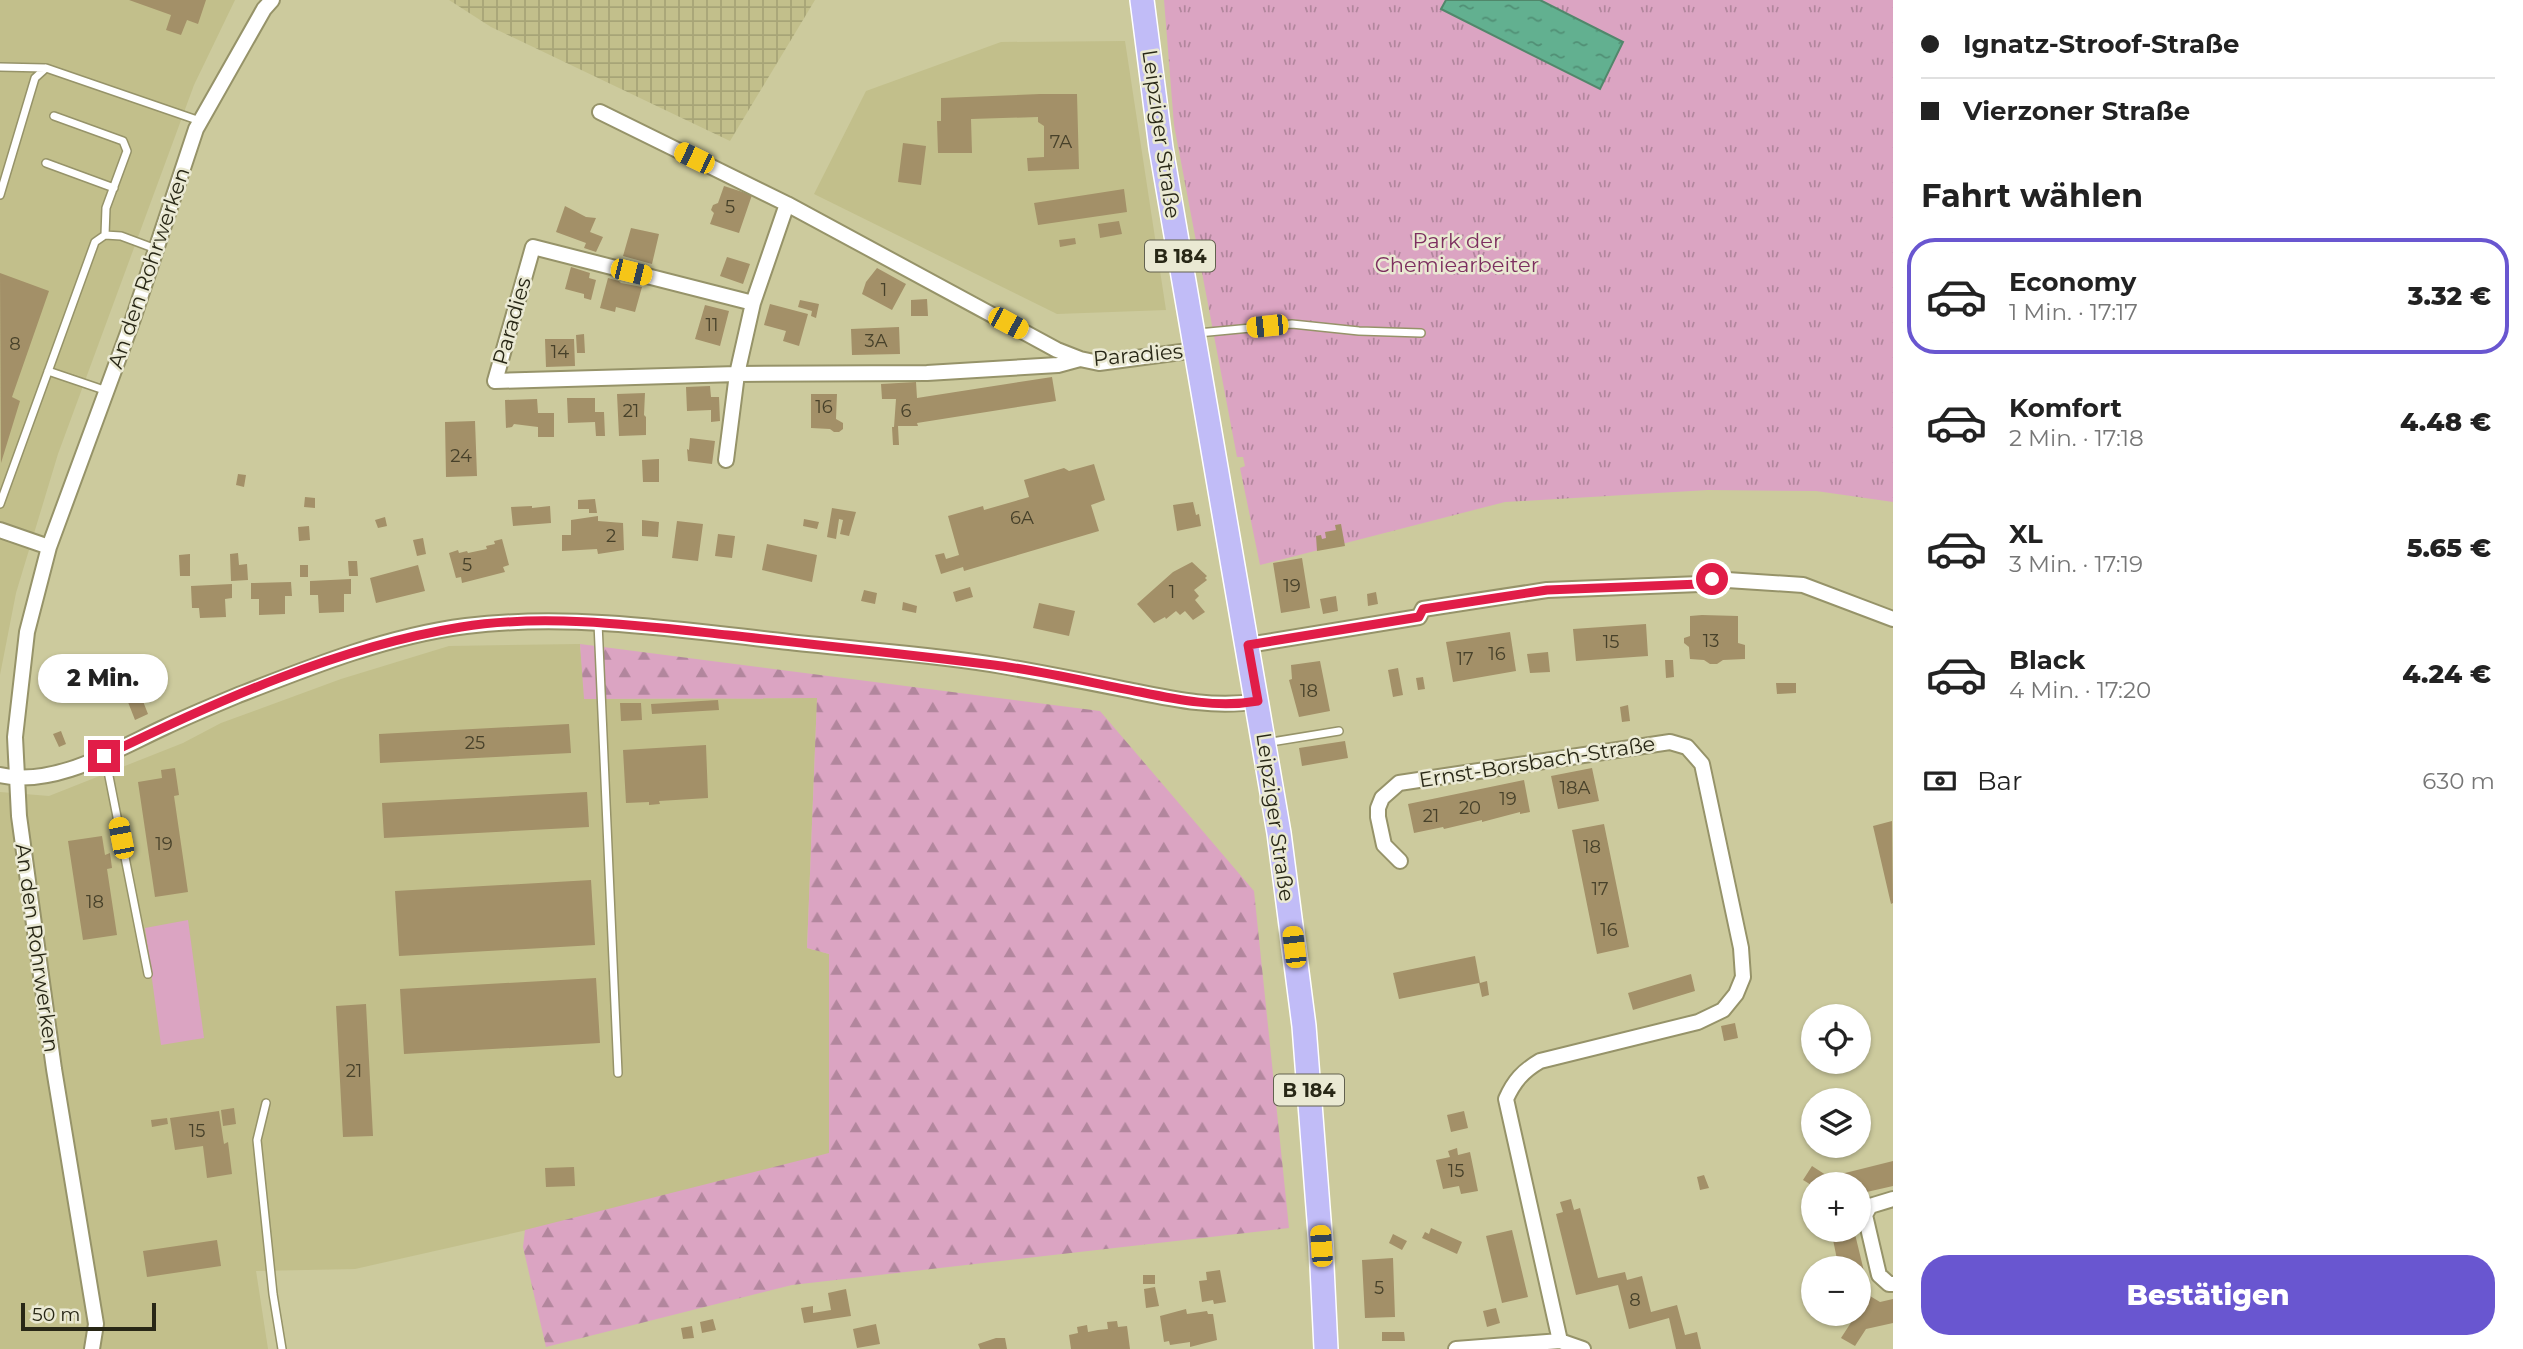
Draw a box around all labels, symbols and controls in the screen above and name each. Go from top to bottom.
text: Ignatz-Stroof-Straße [1963,28,2240,60]
street label: Leipziger Straße [1137,48,1186,220]
text: Vierzoner Straße [1963,95,2190,127]
house number: 7A [1050,131,1072,153]
car [671,139,718,177]
street label: An den Rohrwerken [102,164,195,372]
text: Fahrt wählen [1921,176,2143,215]
house number: 5 [725,196,735,218]
park label: Park der Chemiearbeiter [1375,228,1539,277]
road number: B 184 [1145,240,1215,272]
car [609,257,654,287]
icon: car [1925,265,1988,328]
text: Economy [2009,266,2136,298]
street label: Paradies [487,274,536,368]
house number: 1 [881,279,887,301]
text: 3.32 € [2408,280,2491,312]
text: 1 Min. · 17:17 [2009,298,2138,326]
car [985,304,1032,342]
car [1246,313,1289,339]
house number: 11 [706,314,719,336]
house number: 3A [864,330,888,352]
house number: 8 [9,333,21,355]
street label: Paradies [1092,338,1184,371]
house number: 14 [551,341,569,363]
icon: car [1925,391,1988,454]
text: Komfort [2009,392,2122,424]
house number: 16 [815,396,833,418]
house number: 21 [623,400,639,422]
house number: 6 [901,400,912,422]
text: 4.48 € [2400,406,2491,438]
text: 2 Min. · 17:18 [2009,424,2144,452]
house number: 24 [450,445,472,467]
house number: 6A [1010,507,1034,529]
icon: car [1925,517,1988,580]
text: XL [2009,518,2043,550]
house number: 2 [606,525,616,547]
text: 5.65 € [2407,532,2491,564]
text: 3 Min. · 17:19 [2009,550,2143,578]
house number: 5 [462,554,472,576]
route start [1696,563,1728,595]
house number: 19 [1283,575,1301,597]
house number: 1 [1169,581,1175,603]
house number: 13 [1703,630,1719,652]
house number: 15 [1603,631,1619,653]
house number: 16 [1488,643,1506,665]
icon: car [1925,643,1988,706]
text: Black [2009,644,2085,676]
house number: 17 [1456,648,1474,670]
callout: 2 Min. [39,654,169,704]
text: 4.24 € [2402,658,2491,690]
text: 2 Min. [67,664,139,692]
text: 4 Min. · 17:20 [2009,676,2151,704]
house number: 18 [1300,680,1318,702]
street label: Ernst-Borsbach-Straße [1417,730,1657,793]
street label: Leipziger Straße [1251,731,1300,903]
house number: 25 [465,732,485,754]
route end [88,740,120,772]
icon: cash [1921,762,1959,800]
text: Bar [1977,765,2022,797]
text: 630 m [2422,767,2495,795]
house number: 18A [1560,777,1590,799]
house number: 19 [1499,788,1517,810]
house number: 20 [1459,797,1481,819]
house number: 21 [1423,805,1439,827]
car [107,815,136,861]
house number: 19 [155,833,173,855]
house number: 18 [1583,836,1601,858]
street label: An den Rohrwerken [10,842,65,1054]
house number: 17 [1591,878,1609,900]
house number: 18 [86,891,104,913]
house number: 16 [1600,919,1618,941]
car [1282,925,1307,969]
map controls [1801,1004,1871,1326]
button: locate [1801,1004,1871,1074]
house number: 21 [346,1060,362,1082]
road number: B 184 [1274,1074,1344,1106]
button: layers [1801,1088,1871,1158]
house number: 15 [189,1120,205,1142]
house number: 15 [1448,1160,1464,1182]
button: + [1801,1172,1871,1242]
car [1310,1224,1333,1268]
button: Bestätigen [1921,1255,2495,1335]
button: − [1801,1256,1871,1326]
house number: 5 [1374,1277,1384,1299]
house number: 8 [1629,1289,1641,1311]
scale bar [21,1300,156,1332]
text: 50 m [32,1303,80,1326]

